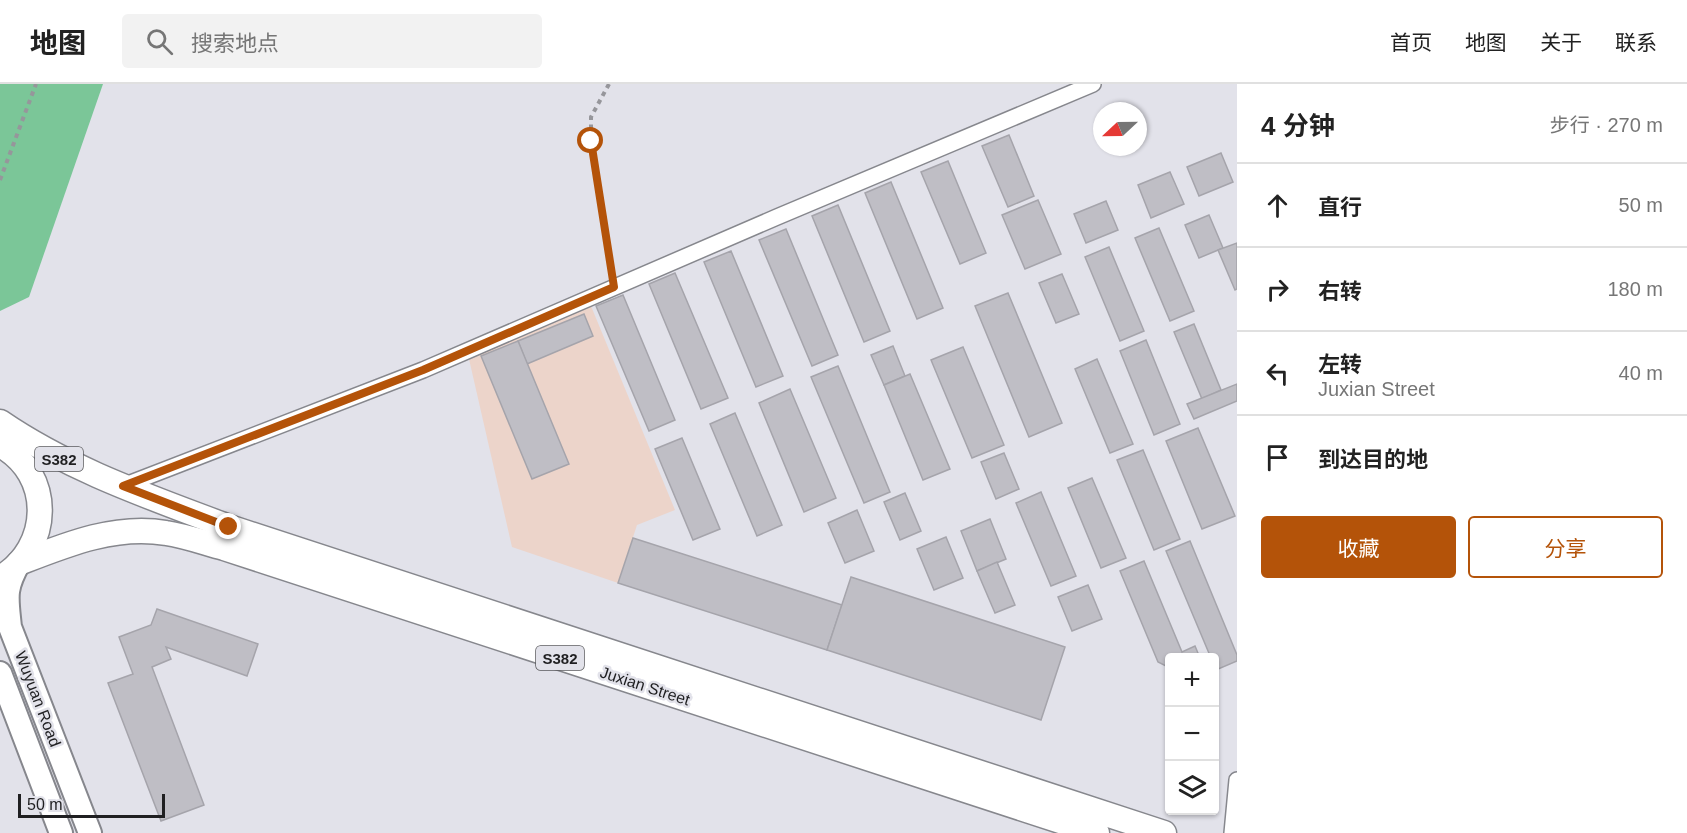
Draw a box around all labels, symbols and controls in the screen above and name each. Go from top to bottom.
search box [122,14,542,68]
icon: search [143,25,176,58]
text: 地图 [30,28,86,59]
text: 搜索地点 [191,31,279,56]
text: 首页 [1390,31,1432,54]
text: 地图 [1465,31,1507,54]
text: 关于 [1540,31,1582,54]
text: 联系 [1615,31,1657,54]
north arrow [1093,102,1147,156]
text: 4 分钟 [1261,111,1335,141]
text: 步行 · 270 m [1550,114,1663,136]
route start [577,127,603,153]
icon: ahead [1261,189,1294,222]
text: 50 m [1619,194,1663,216]
text: 直行 [1318,195,1362,220]
icon: right [1261,273,1294,306]
text: 180 m [1607,278,1663,300]
text: 右转 [1318,279,1362,304]
text: 左转 [1318,352,1362,377]
icon: left [1261,357,1294,390]
text: 40 m [1619,362,1663,384]
text: Juxian Street [1318,378,1435,400]
icon: arrive [1261,441,1294,474]
road number: S382 [35,447,83,471]
text: 到达目的地 [1318,447,1428,472]
route end [215,513,241,539]
button: 收藏 [1261,516,1456,578]
button: 分享 [1468,516,1663,578]
road number: S382 [536,646,584,670]
street label: Wuyuan Road [12,649,64,749]
map controls [1165,653,1219,815]
button: + [1165,653,1219,707]
street label: Juxian Street [598,663,693,709]
button: − [1165,707,1219,761]
button: layers [1165,761,1219,815]
scale bar [18,791,165,818]
text: 50 m [27,796,63,813]

